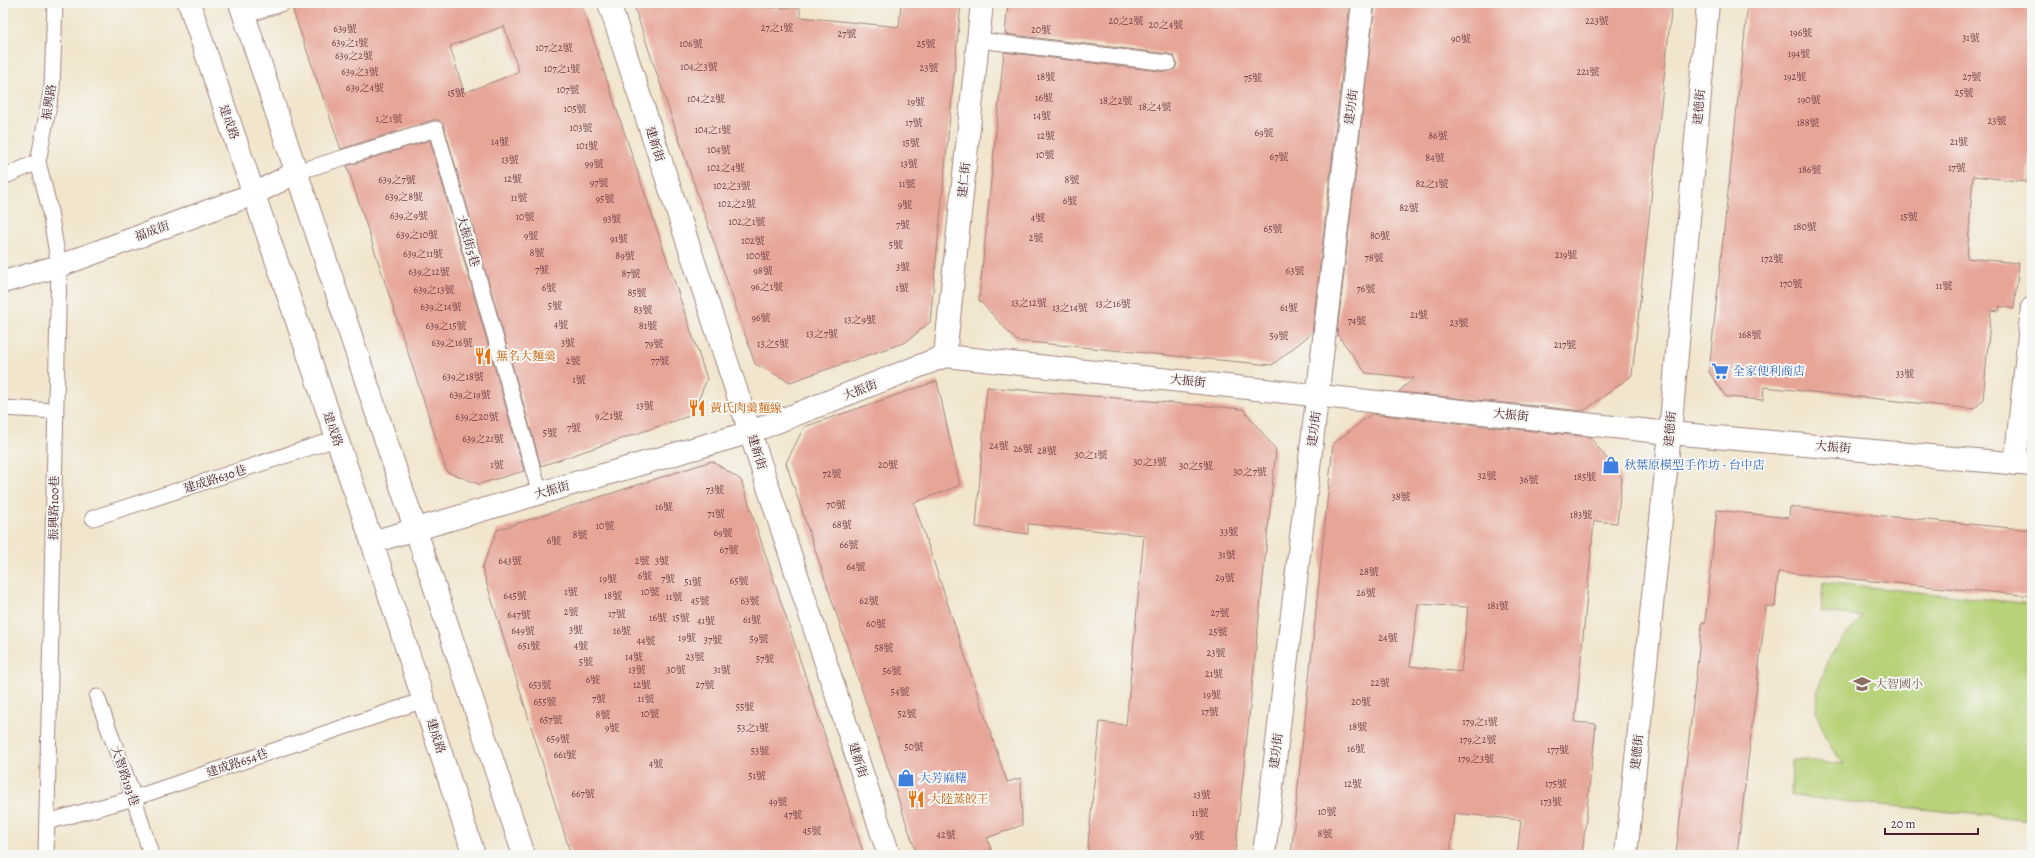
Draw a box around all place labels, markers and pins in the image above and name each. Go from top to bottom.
restaurant icon: 無名大麵羹 [473,346,493,366]
place label: 無名大麵羹 [496,348,556,364]
supermarket icon: 全家便利商店 [1710,361,1730,381]
place label: 全家便利商店 [1733,363,1805,379]
restaurant icon: 黃氏肉羹麵線 [687,398,707,418]
place label: 黃氏肉羹麵線 [710,400,782,416]
shop icon: 秋葉原模型手作坊 - 台中店 [1601,455,1621,475]
place label: 秋葉原模型手作坊 - 台中店 [1624,457,1765,473]
school or university icon: 大智國小 [1852,674,1872,694]
place label: 大智國小 [1875,676,1923,692]
shop icon: 大芳麻糬 [896,768,916,788]
place label: 大芳麻糬 [919,770,967,786]
restaurant icon: 大陸蒸餃王 [906,789,926,809]
place label: 大陸蒸餃王 [929,791,989,807]

